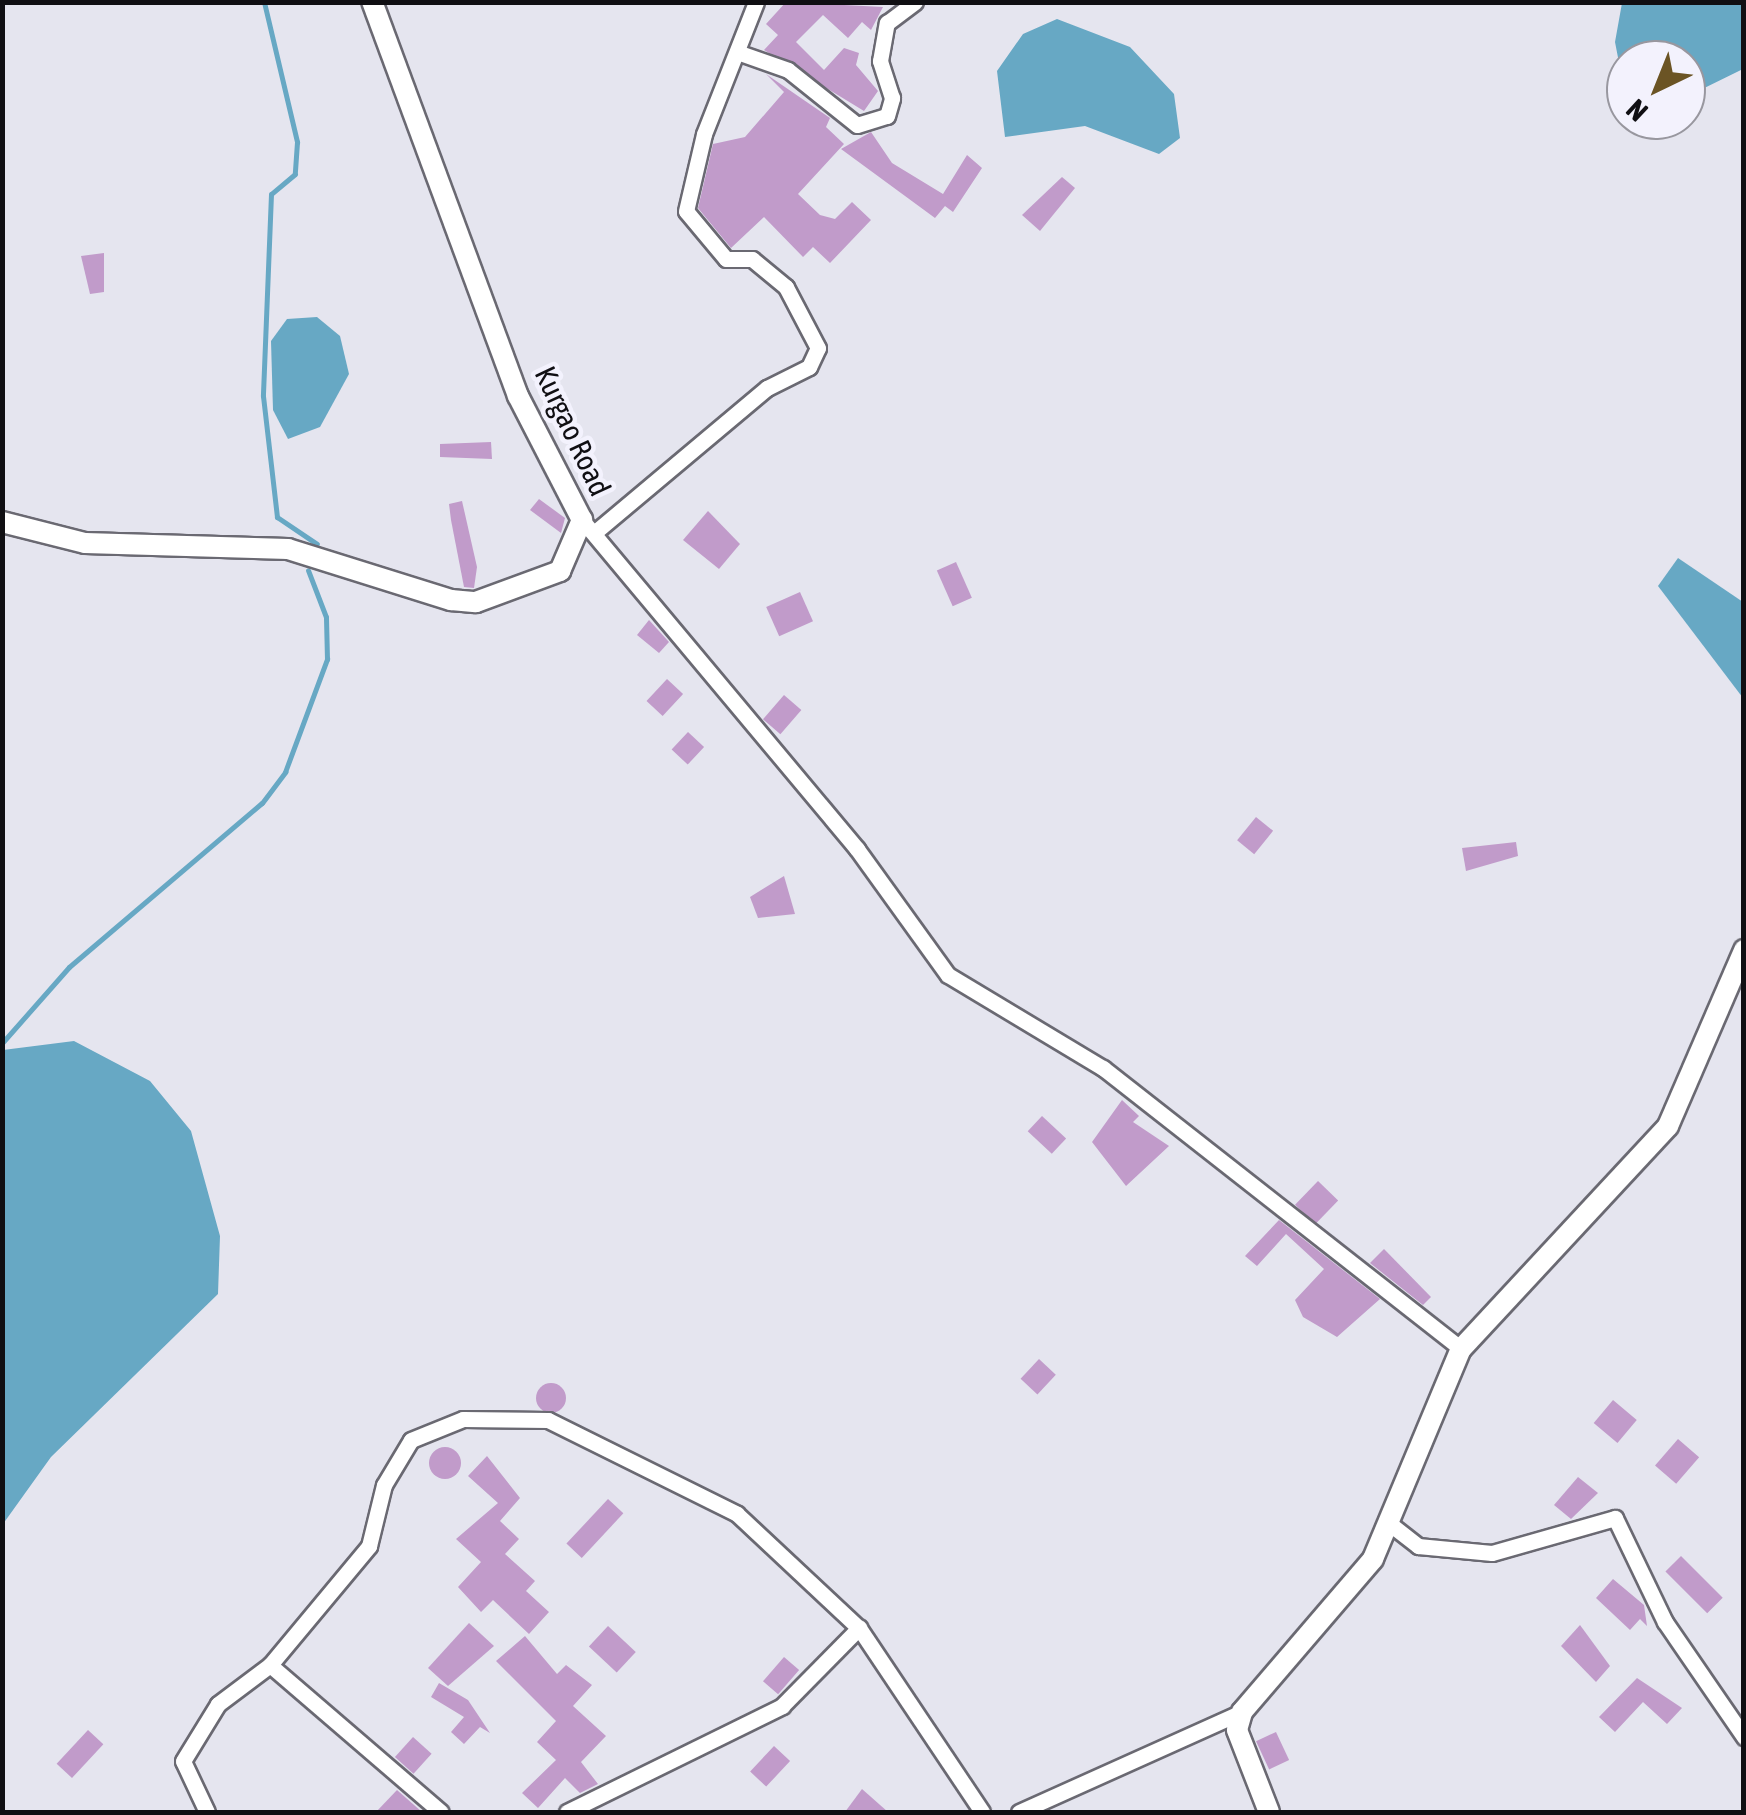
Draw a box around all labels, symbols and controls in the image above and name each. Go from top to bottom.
north arrow [1606,40,1706,140]
text: N [1620,93,1654,128]
street label: Kurgao Road [527,361,619,501]

